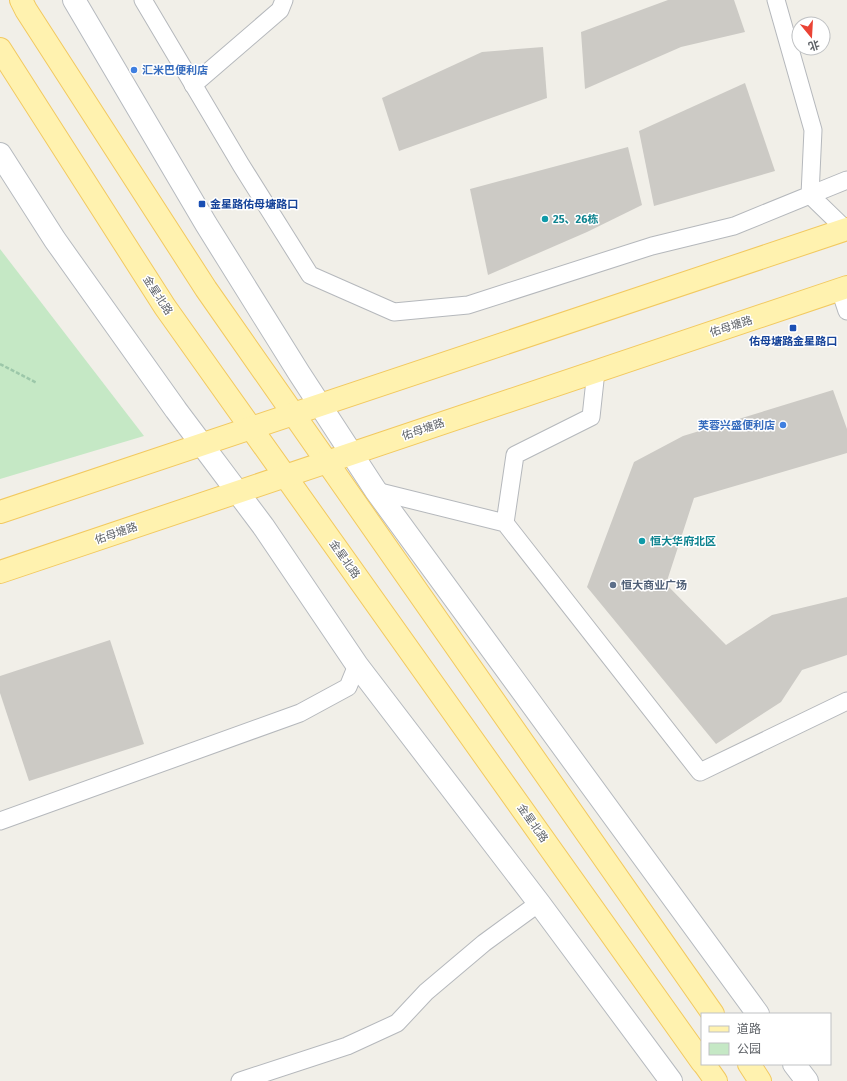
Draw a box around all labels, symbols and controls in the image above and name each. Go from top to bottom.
north arrow [791,16,831,56]
text: 北 [807,37,821,53]
place label: 汇米巴便利店 [142,64,208,77]
marker: 汇米巴便利店 [129,65,139,75]
place label: 金星路佑母塘路口 [210,198,298,211]
marker: 金星路佑母塘路口 [197,199,207,209]
place label: 25、26栋 [553,213,598,226]
marker: 25、26栋 [540,214,550,224]
street label: 金星北路 [140,273,175,317]
street label: 佑母塘路 [708,313,754,339]
marker: 佑母塘路金星路口 [788,323,798,333]
place label: 佑母塘路金星路口 [749,335,837,348]
street label: 佑母塘路 [400,416,446,443]
place label: 芙蓉兴盛便利店 [698,419,775,432]
marker: 芙蓉兴盛便利店 [778,420,788,430]
street label: 佑母塘路 [93,520,139,547]
place label: 恒大华府北区 [650,535,716,548]
marker: 恒大华府北区 [637,536,647,546]
street label: 金星北路 [327,538,363,581]
place label: 恒大商业广场 [621,579,687,592]
marker: 恒大商业广场 [608,580,618,590]
street label: 金星北路 [515,802,551,845]
legend [701,1013,831,1065]
text: 道路 [737,1022,761,1036]
text: 公园 [737,1042,761,1056]

